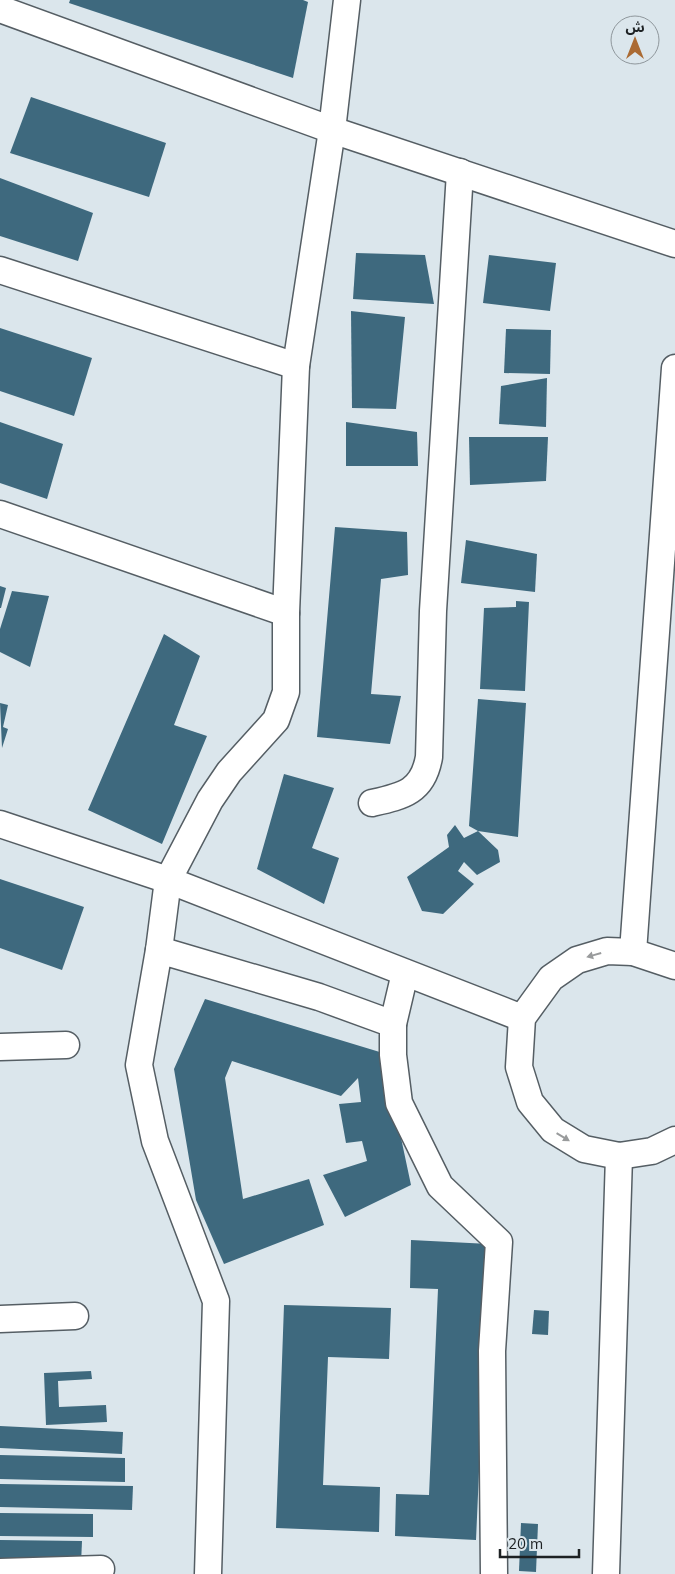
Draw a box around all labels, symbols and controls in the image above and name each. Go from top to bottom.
north arrow [610,15,660,65]
text: ش [625,18,645,36]
one-way arrow [587,951,602,959]
one-way arrow [557,1132,570,1141]
scale bar [500,1526,579,1558]
text: 20 m [508,1534,543,1553]

